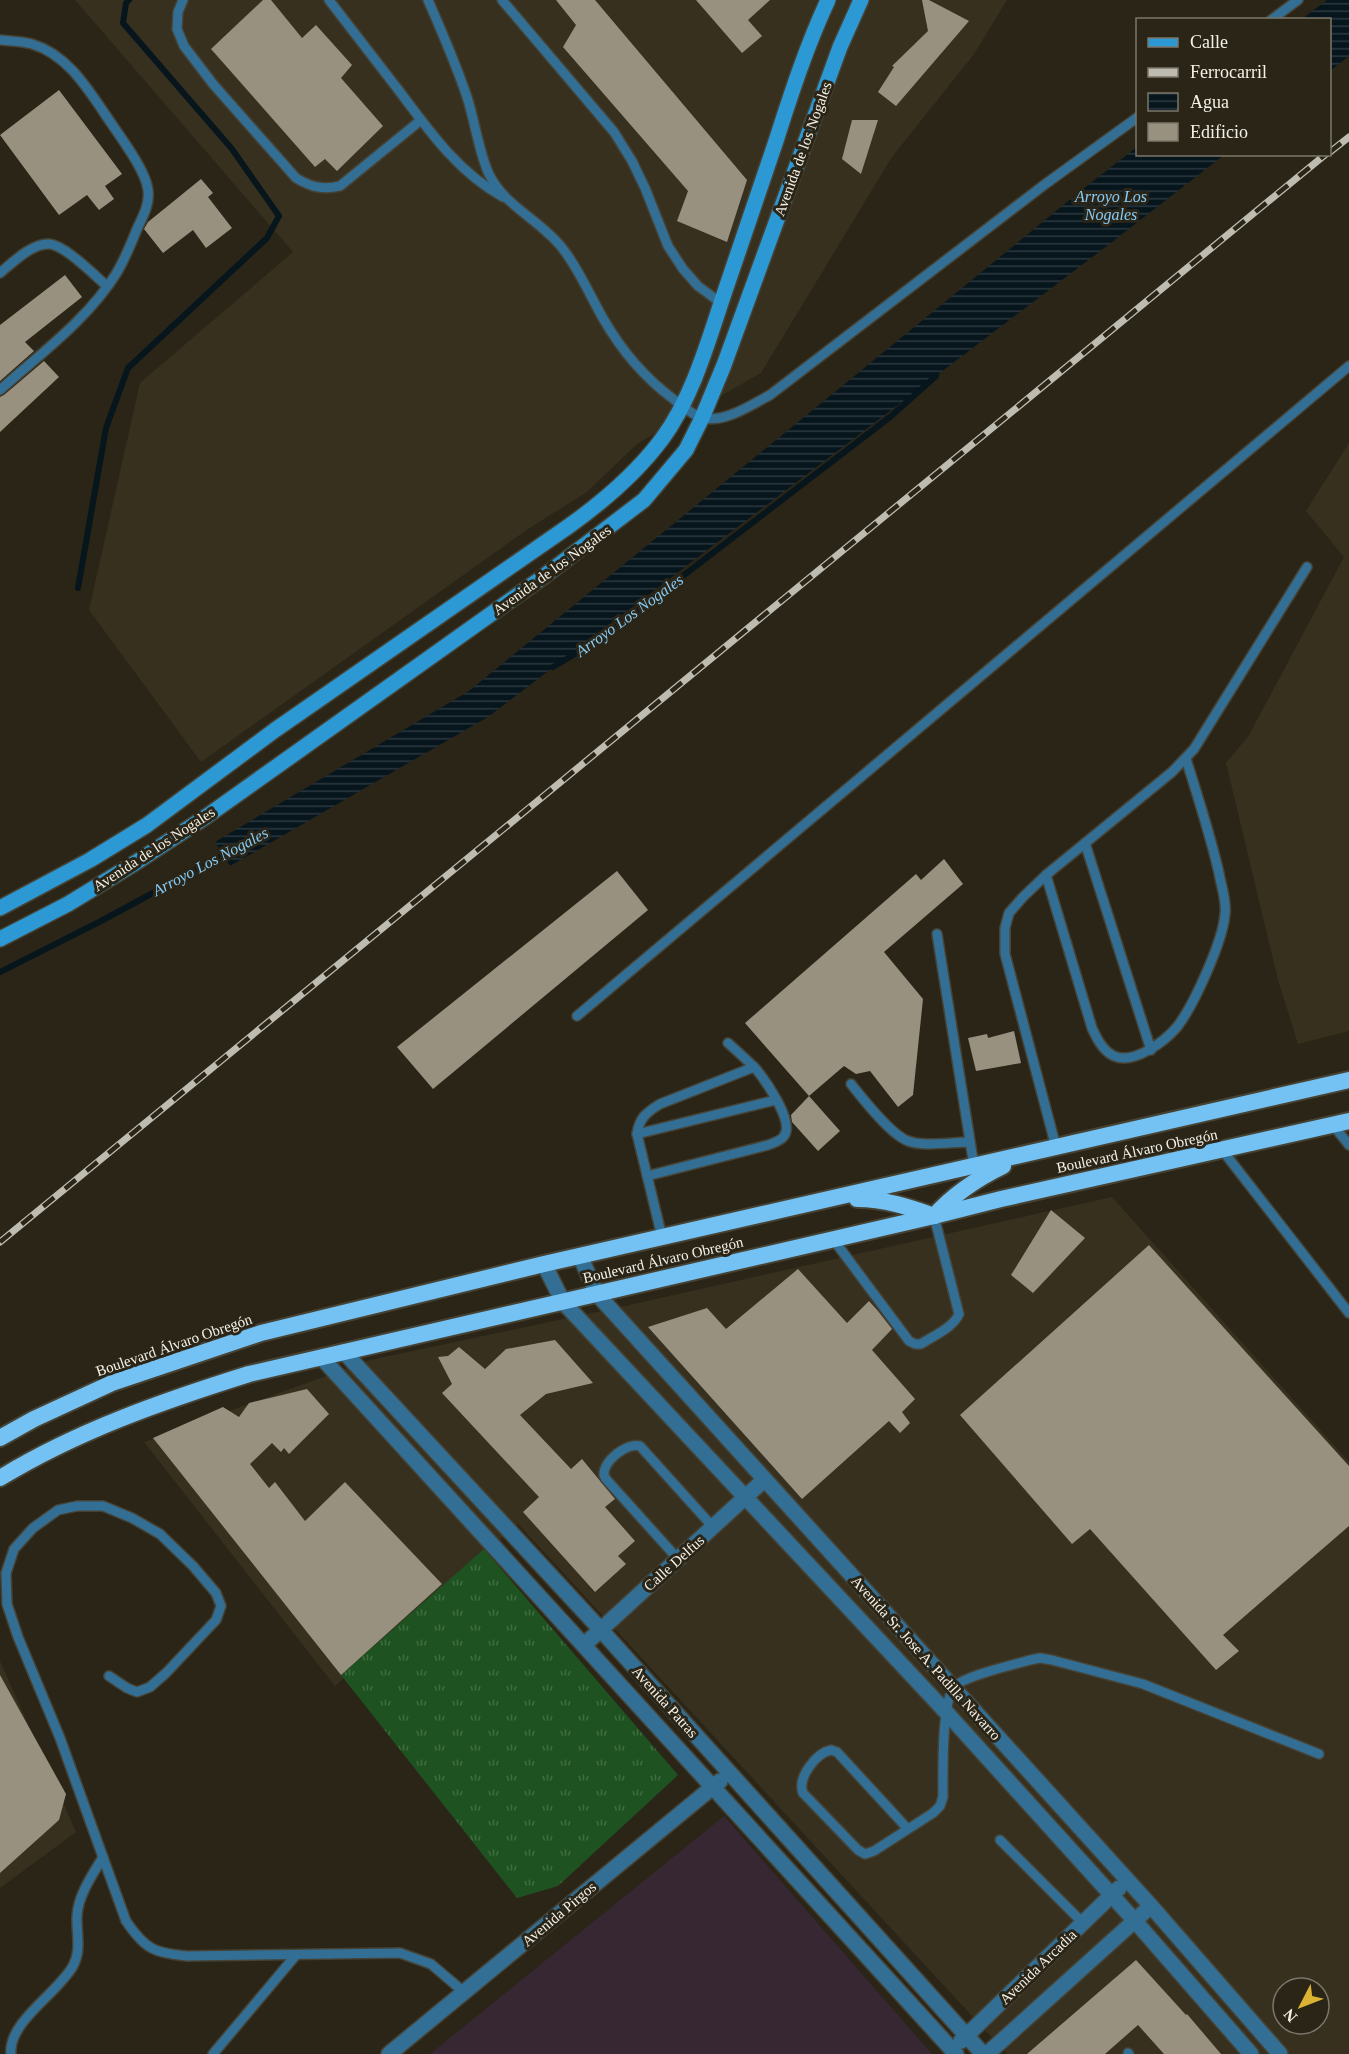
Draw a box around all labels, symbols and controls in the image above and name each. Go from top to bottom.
legend [1136,18,1331,156]
text: Calle [1190,32,1228,52]
text: Ferrocarril [1190,62,1267,82]
street label: Avenida de los Nogales [771,80,835,218]
text: Agua [1190,92,1229,112]
text: Edificio [1190,122,1248,142]
water label: Arroyo Los Nogales [1074,188,1147,224]
street label: Avenida de los Nogales [490,522,614,618]
water label: Arroyo Los Nogales [572,571,687,661]
street label: Avenida de los Nogales [90,804,218,894]
water label: Arroyo Los Nogales [149,824,271,900]
street label: Boulevard Álvaro Obregón [1055,1126,1219,1176]
street label: Boulevard Álvaro Obregón [581,1234,745,1286]
street label: Boulevard Álvaro Obregón [94,1311,255,1379]
street label: Calle Delfus [641,1532,707,1594]
street label: Avenida Sr. Jose A. Padilla Navarro [848,1573,1004,1743]
street label: Avenida Patras [629,1663,701,1741]
street label: Avenida Pirgos [519,1878,599,1950]
street label: Avenida Arcadia [996,1926,1080,2008]
north arrow [1271,1976,1331,2036]
text: N [1280,2005,1300,2026]

